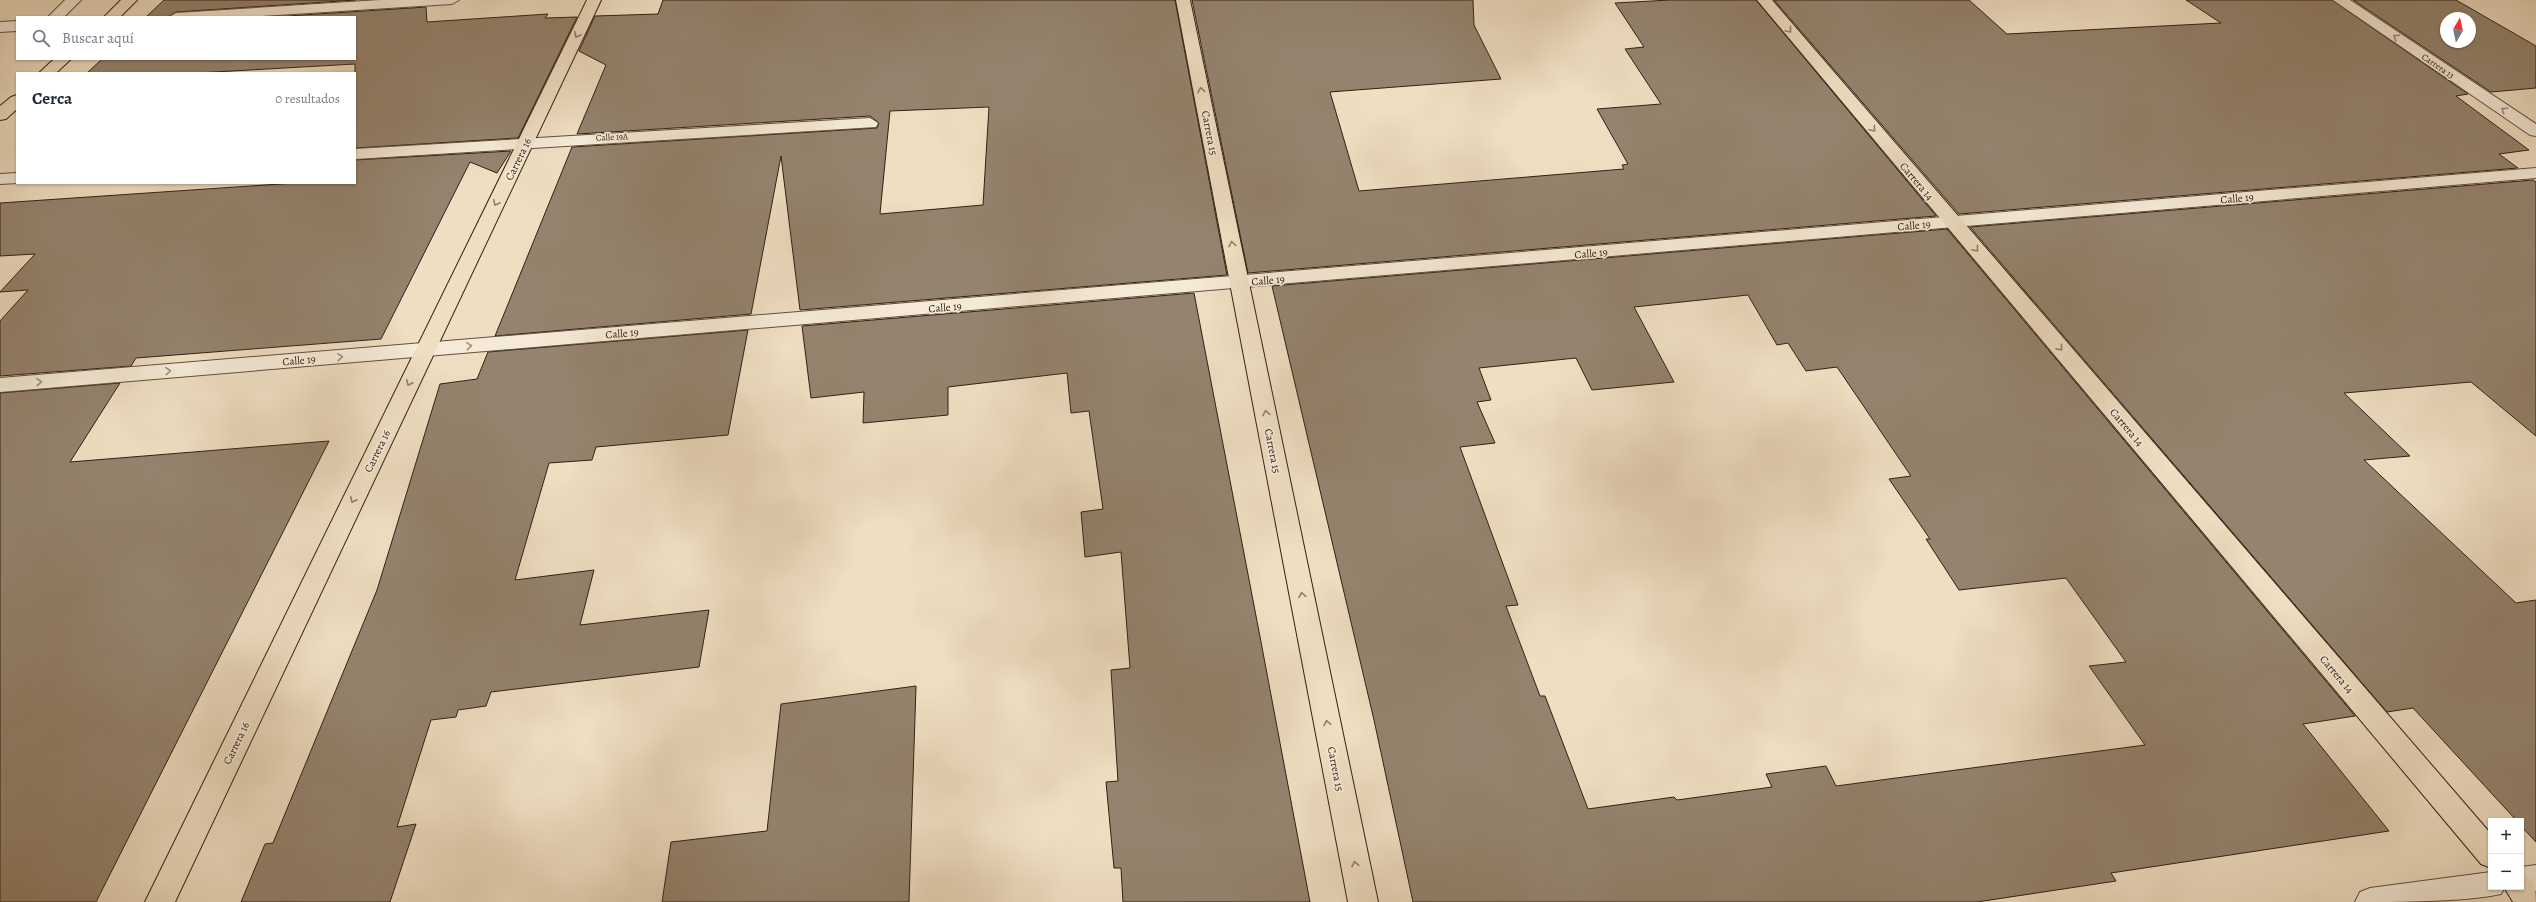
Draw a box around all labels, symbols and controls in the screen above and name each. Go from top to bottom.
north arrow [2440,12,2476,48]
search box [16,16,356,60]
one-way arrow [1784,25,1791,32]
icon: search [30,27,52,49]
text: Buscar aquí [62,28,134,48]
one-way arrow [574,31,582,38]
one-way arrow [2393,35,2400,42]
street label: Carrera 13 [2419,51,2457,81]
one-way arrow [1197,86,1205,93]
text: Cerca [32,87,72,110]
text: 0 resultados [275,90,340,107]
one-way arrow [2501,108,2508,115]
street label: Carrera 15 [1198,110,1221,157]
one-way arrow [1869,124,1876,131]
street label: Calle 19A [595,130,629,144]
street label: Carrera 16 [502,135,535,183]
street label: Carrera 14 [1896,159,1937,204]
street label: Calle 19 [2220,190,2254,207]
one-way arrow [494,198,501,206]
street label: Calle 19 [1897,217,1931,234]
one-way arrow [1228,241,1237,248]
one-way arrow [1971,244,1978,252]
street label: Calle 19 [1574,245,1608,262]
street label: Calle 19 [1251,272,1285,289]
street label: Calle 19 [928,299,962,316]
street label: Calle 19 [605,325,639,342]
one-way arrow [466,342,472,351]
one-way arrow [2055,343,2062,351]
street label: Calle 19 [282,352,316,369]
one-way arrow [337,352,343,361]
one-way arrow [165,366,171,375]
one-way arrow [36,377,42,386]
one-way arrow [406,378,414,386]
street label: Carrera 14 [2106,405,2147,450]
one-way arrow [1262,409,1270,416]
street label: Carrera 16 [361,427,394,475]
street label: Carrera 15 [1261,428,1284,475]
one-way arrow [350,496,358,503]
one-way arrow [1298,592,1306,598]
street label: Carrera 14 [2316,652,2357,697]
street label: Carrera 16 [220,719,253,767]
one-way arrow [1323,719,1332,726]
street label: Carrera 15 [1324,746,1347,793]
map controls [2488,818,2524,890]
button: + [2488,818,2524,854]
button: − [2488,854,2524,890]
one-way arrow [1351,861,1360,867]

